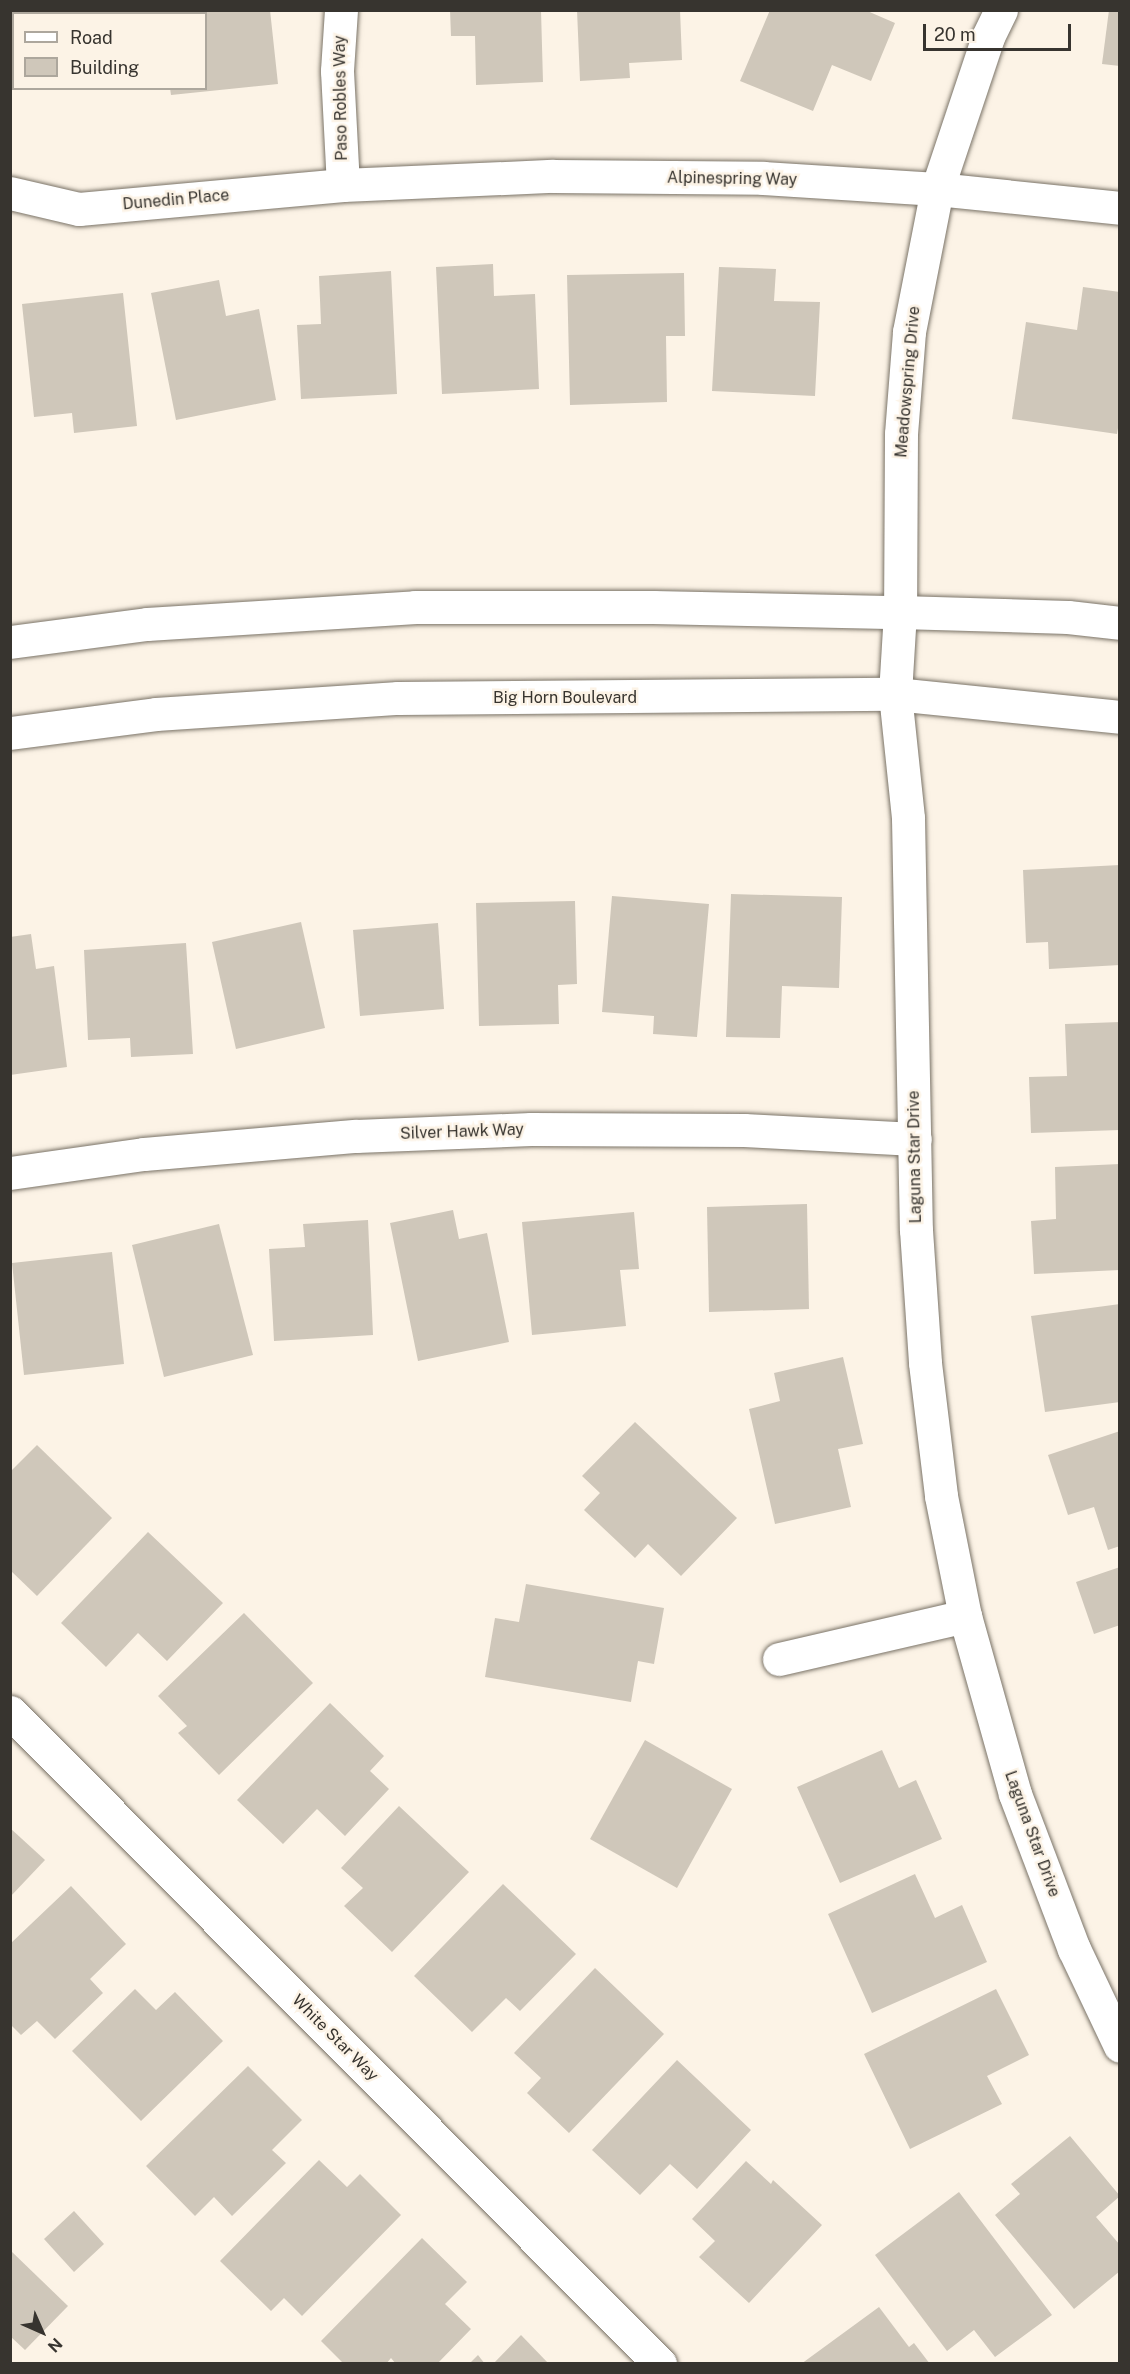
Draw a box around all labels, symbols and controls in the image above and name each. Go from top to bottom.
legend [12,12,207,90]
scale bar [926,12,1074,50]
text: 20 m [934,24,976,45]
text: Road [70,27,113,48]
street label: Paso Robles Way [330,35,352,161]
text: Building [70,57,139,78]
street label: Alpinespring Way [666,168,798,190]
street label: Dunedin Place [122,186,230,214]
street label: Meadowspring Drive [892,305,924,459]
street label: Big Horn Boulevard [493,688,637,708]
street label: Laguna Star Drive [904,1090,926,1224]
street label: Silver Hawk Way [400,1120,524,1144]
street label: Laguna Star Drive [1000,1768,1064,1900]
street label: White Star Way [288,1991,382,2085]
north arrow [12,2302,72,2362]
text: N [44,2334,66,2356]

